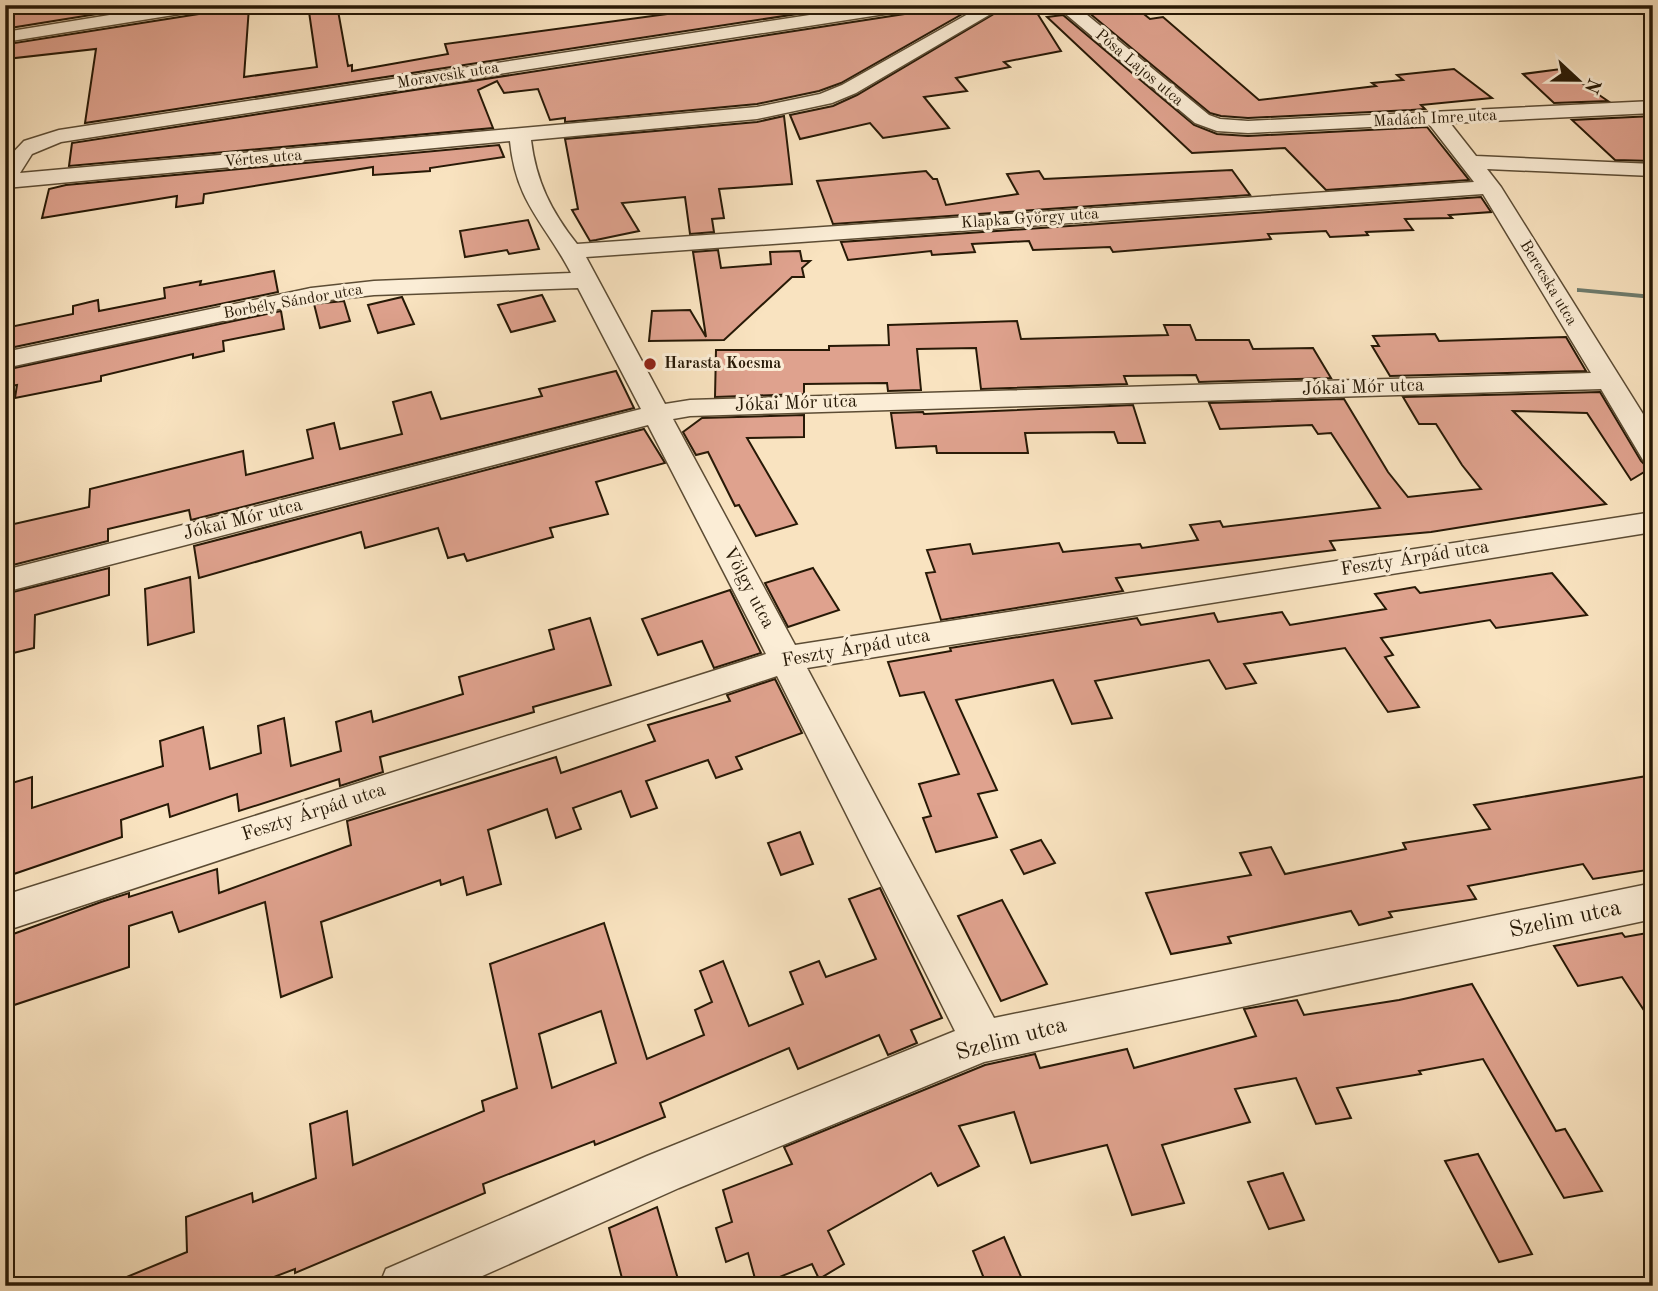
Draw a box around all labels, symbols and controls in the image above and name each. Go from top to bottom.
street label: Pósa Lajos utca [1092,27,1186,109]
north arrow [1542,46,1612,116]
street label: Moravcsik utca [396,60,500,92]
text: N [1580,75,1603,96]
street label: Madách Imre utca [1373,108,1498,130]
street label: Vértes utca [223,148,303,170]
street label: Klapka György utca [961,206,1100,232]
street label: Berecska utca [1516,238,1580,328]
street label: Borbély Sándor utca [222,282,364,322]
marker: Harasta Kocsma [642,356,658,372]
place label: Harasta Kocsma [664,356,781,372]
street label: Jókai Mór utca [1302,376,1425,400]
street label: Jókai Mór utca [735,392,858,416]
street label: Jókai Mór utca [181,496,305,544]
street label: Feszty Árpád utca [1339,534,1491,580]
street label: Völgy utca [719,544,778,632]
street label: Feszty Árpád utca [780,623,932,671]
street label: Feszty Árpád utca [238,777,389,845]
street label: Szelim utca [1507,896,1623,942]
street label: Szelim utca [953,1013,1069,1065]

